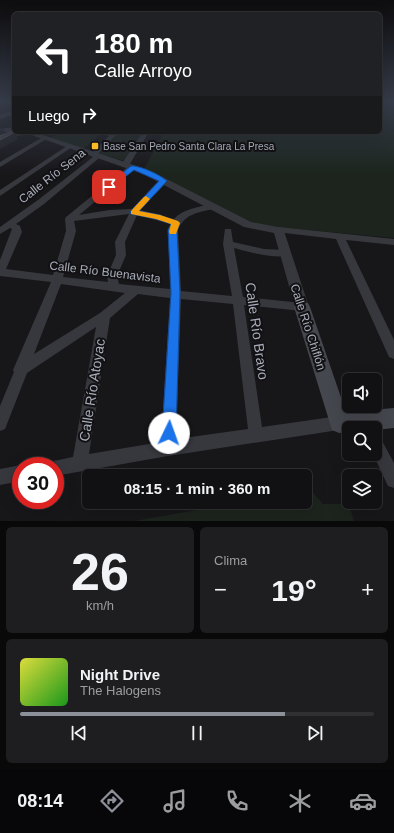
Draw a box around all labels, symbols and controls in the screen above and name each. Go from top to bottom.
icon: left [28,28,80,80]
text: 180 m [94,28,173,59]
text: Calle Arroyo [94,61,192,81]
icon: right [78,104,100,126]
text: Luego [28,107,70,124]
marker: Base San Pedro Santa Clara La Presa [90,141,100,151]
place label: Base San Pedro Santa Clara La Presa [103,141,275,152]
street label: Calle Río Sena [16,145,88,206]
pin [92,170,126,204]
icon: arrive [98,176,120,198]
street label: Calle Río Buenavista [49,258,162,286]
street label: Calle Río Bravo [242,281,272,381]
street label: Calle Río Chiflón [287,282,329,372]
street label: Calle Río Atoyac [76,338,108,442]
map controls [342,373,382,509]
button: sound [342,373,382,413]
position arrow [148,412,190,454]
button: search [342,421,382,461]
speed limit sign: 30 [12,457,64,509]
button: layers [342,469,382,509]
text: 08:15 · 1 min · 360 m [124,480,270,497]
text: 26 [71,543,129,601]
text: Clima [214,553,247,568]
text: 19° [271,574,317,607]
text: − [214,577,227,602]
text: + [361,577,374,602]
text: km/h [86,598,114,613]
text: Night Drive [80,666,160,683]
text: The Halogens [80,683,161,698]
icon: previous [68,722,90,744]
icon: pause [186,722,208,744]
icon: next [304,722,326,744]
icon: directions [98,787,126,815]
icon: music [161,787,189,815]
icon: phone [223,787,251,815]
icon: climate [286,787,314,815]
icon: car [349,787,377,815]
text: 08:14 [17,791,63,811]

